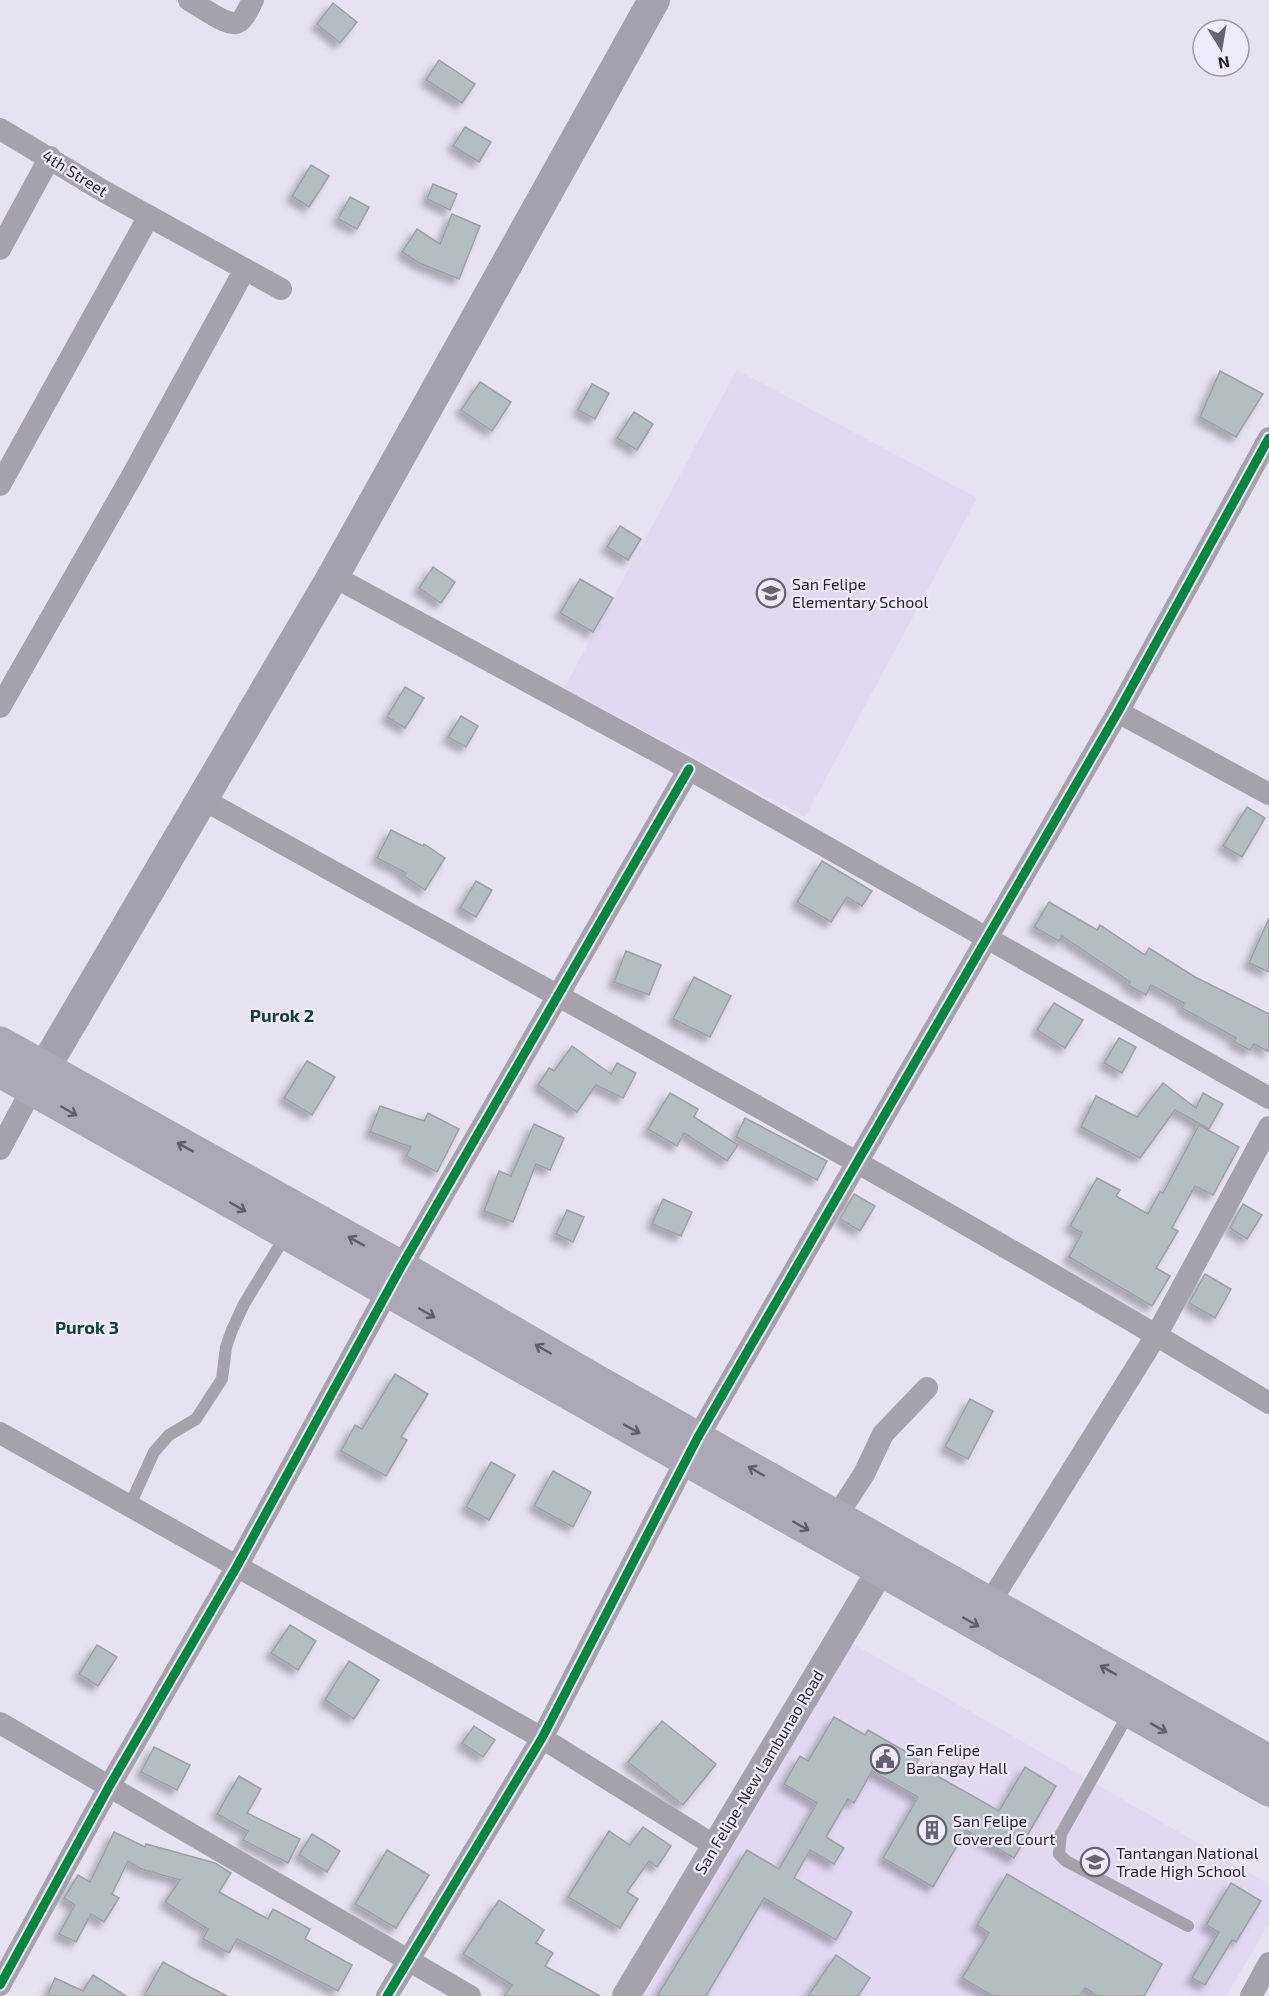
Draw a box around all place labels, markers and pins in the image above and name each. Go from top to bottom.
place label: San Felipe Elementary School [792,574,928,611]
school or university icon: San Felipe Elementary School [755,577,787,609]
place label: San Felipe Barangay Hall [906,1740,1008,1777]
public building icon: San Felipe Barangay Hall [869,1743,901,1775]
place label: San Felipe Covered Court [953,1811,1055,1848]
building icon: San Felipe Covered Court [916,1814,948,1846]
place label: Tantangan National Trade High School [1116,1843,1259,1880]
school or university icon: Tantangan National Trade High School [1079,1846,1111,1878]

